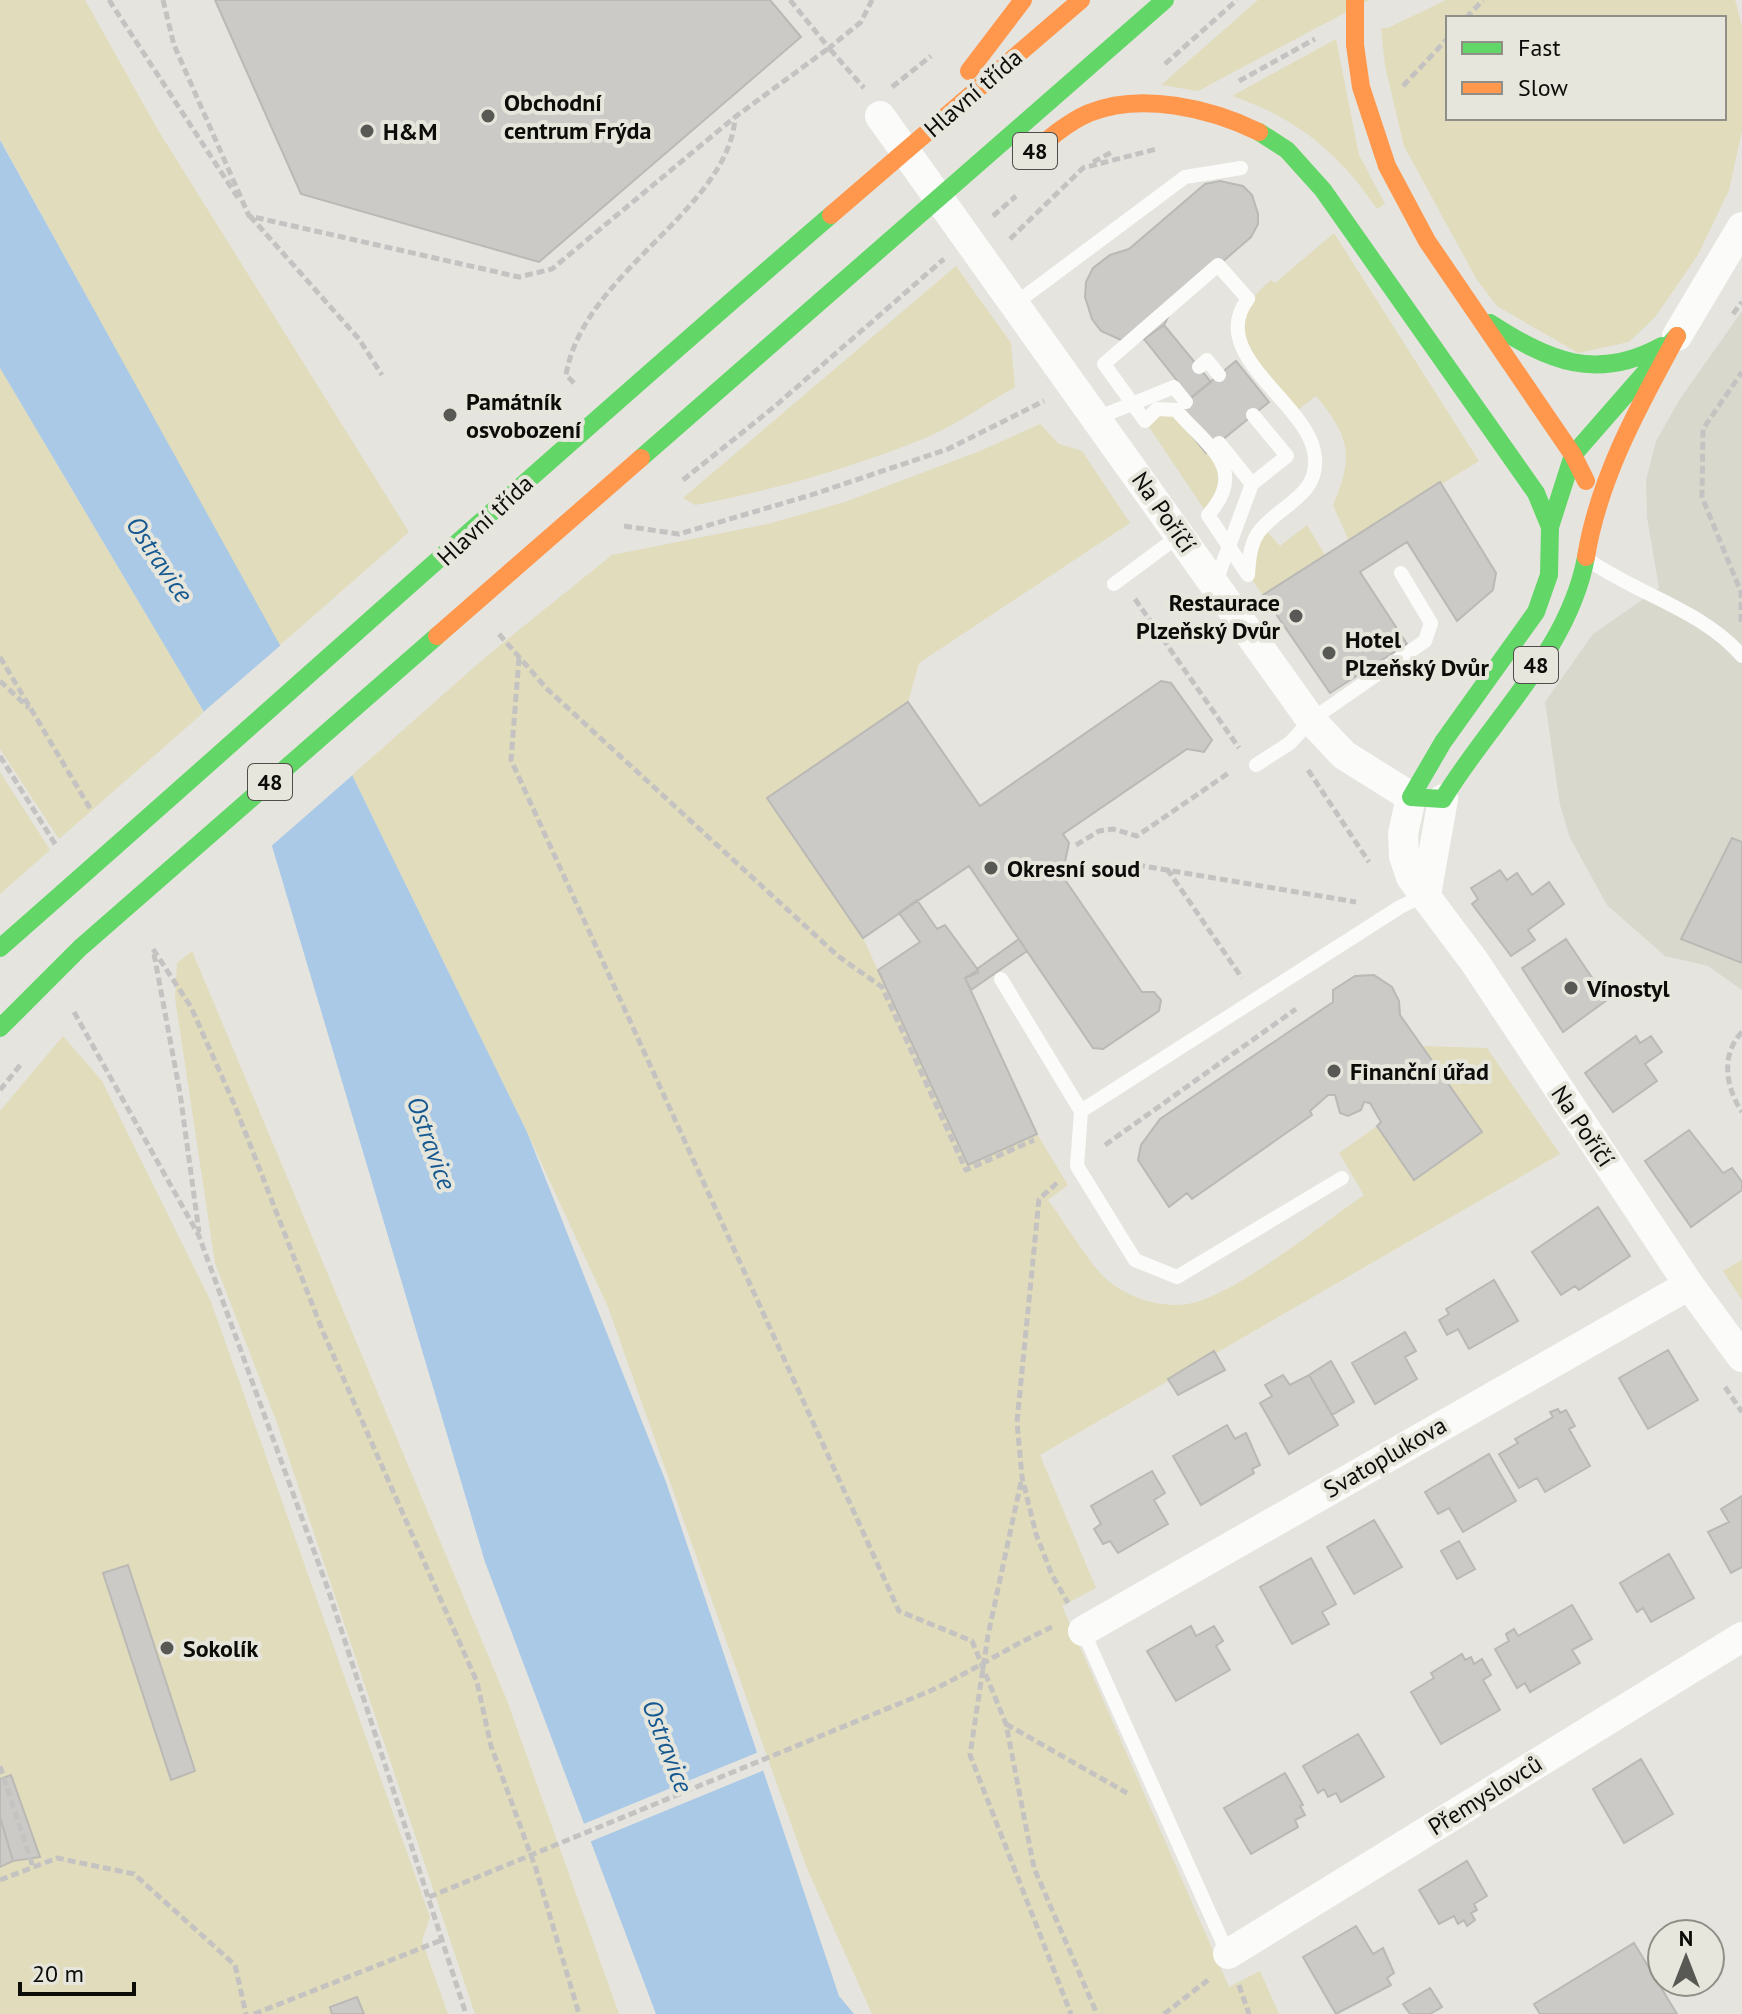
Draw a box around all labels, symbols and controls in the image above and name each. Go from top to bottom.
legend [1446,16,1726,120]
text: Fast [1518,32,1561,63]
street label: Hlavní třída [918,42,1028,144]
text: Slow [1518,72,1568,103]
place label: Obchodní centrum Frýda [504,87,651,146]
marker: Obchodní centrum Frýda [479,107,497,125]
place label: H&M [383,116,437,147]
marker: H&M [358,122,376,140]
road number: 48 [1013,133,1057,169]
place label: Památník osvobození [466,386,582,445]
marker: Památník osvobození [441,406,459,424]
street label: Na Poříčí [1125,466,1203,558]
street label: Hlavní třída [431,468,539,572]
water label: Ostravice [119,510,201,608]
place label: Restaurace Plzeňský Dvůr [1136,587,1281,646]
marker: Restaurace Plzeňský Dvůr [1287,607,1305,625]
place label: Hotel Plzeňský Dvůr [1345,624,1489,683]
marker: Hotel Plzeňský Dvůr [1320,644,1338,662]
road number: 48 [1514,647,1558,683]
road number: 48 [248,764,292,800]
place label: Okresní soud [1007,853,1140,884]
marker: Okresní soud [982,859,1000,877]
place label: Vínostyl [1586,973,1670,1004]
marker: Vínostyl [1562,979,1580,997]
place label: Finanční úřad [1350,1056,1489,1087]
marker: Finanční úřad [1325,1062,1343,1080]
street label: Na Poříčí [1545,1079,1621,1173]
water label: Ostravice [400,1092,464,1194]
street label: Svatoplukova [1318,1409,1452,1505]
place label: Sokolík [183,1633,259,1664]
marker: Sokolík [158,1639,176,1657]
water label: Ostravice [635,1695,701,1797]
street label: Přemyslovců [1422,1748,1548,1842]
north arrow [1646,1918,1726,1998]
text: N [1679,1924,1693,1952]
scale bar [20,1946,134,1996]
text: 20 m [32,1958,84,1989]

